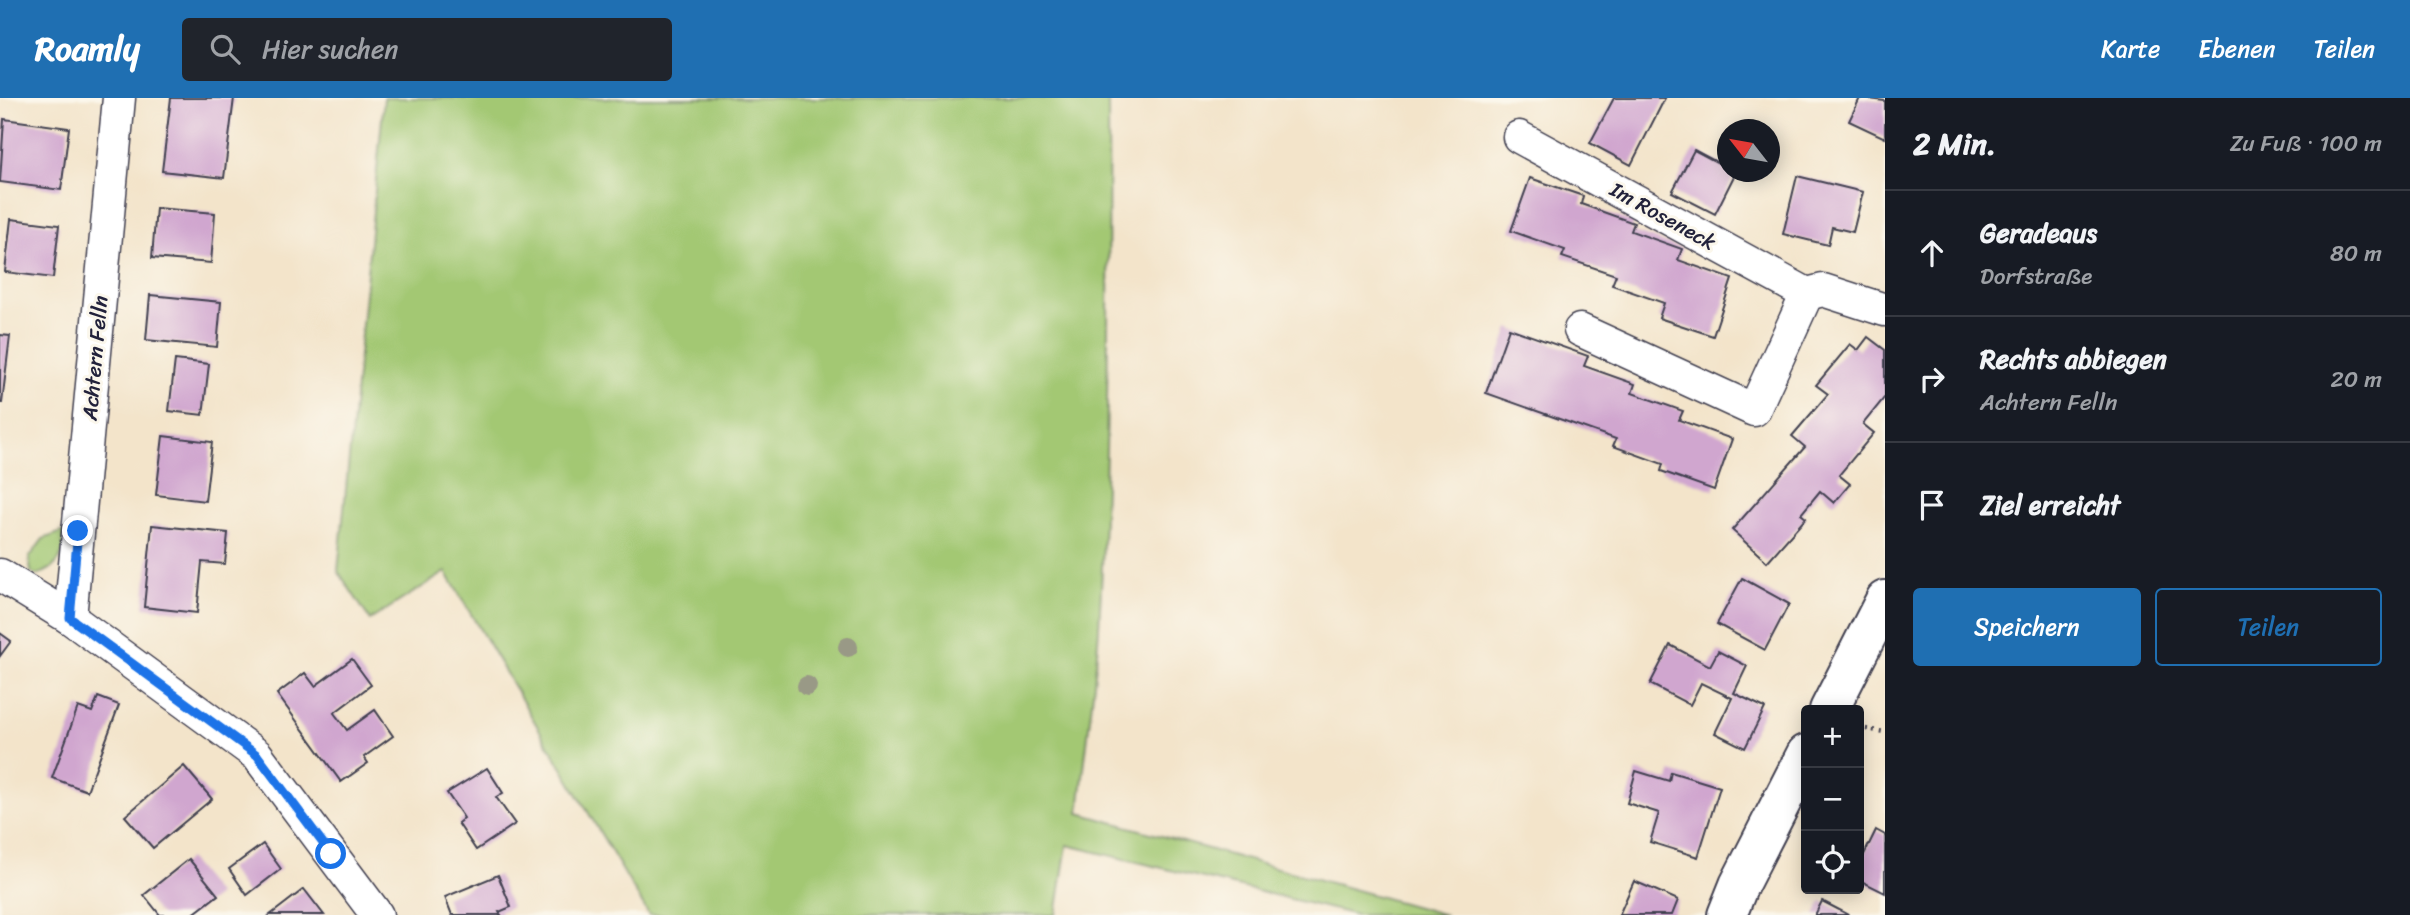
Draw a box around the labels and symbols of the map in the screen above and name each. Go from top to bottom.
north arrow [1717,119,1780,182]
street label: Im Roseneck [1602,171,1723,261]
street label: Achtern Felln [71,294,119,423]
route end [62,515,93,546]
route start [315,838,346,869]

